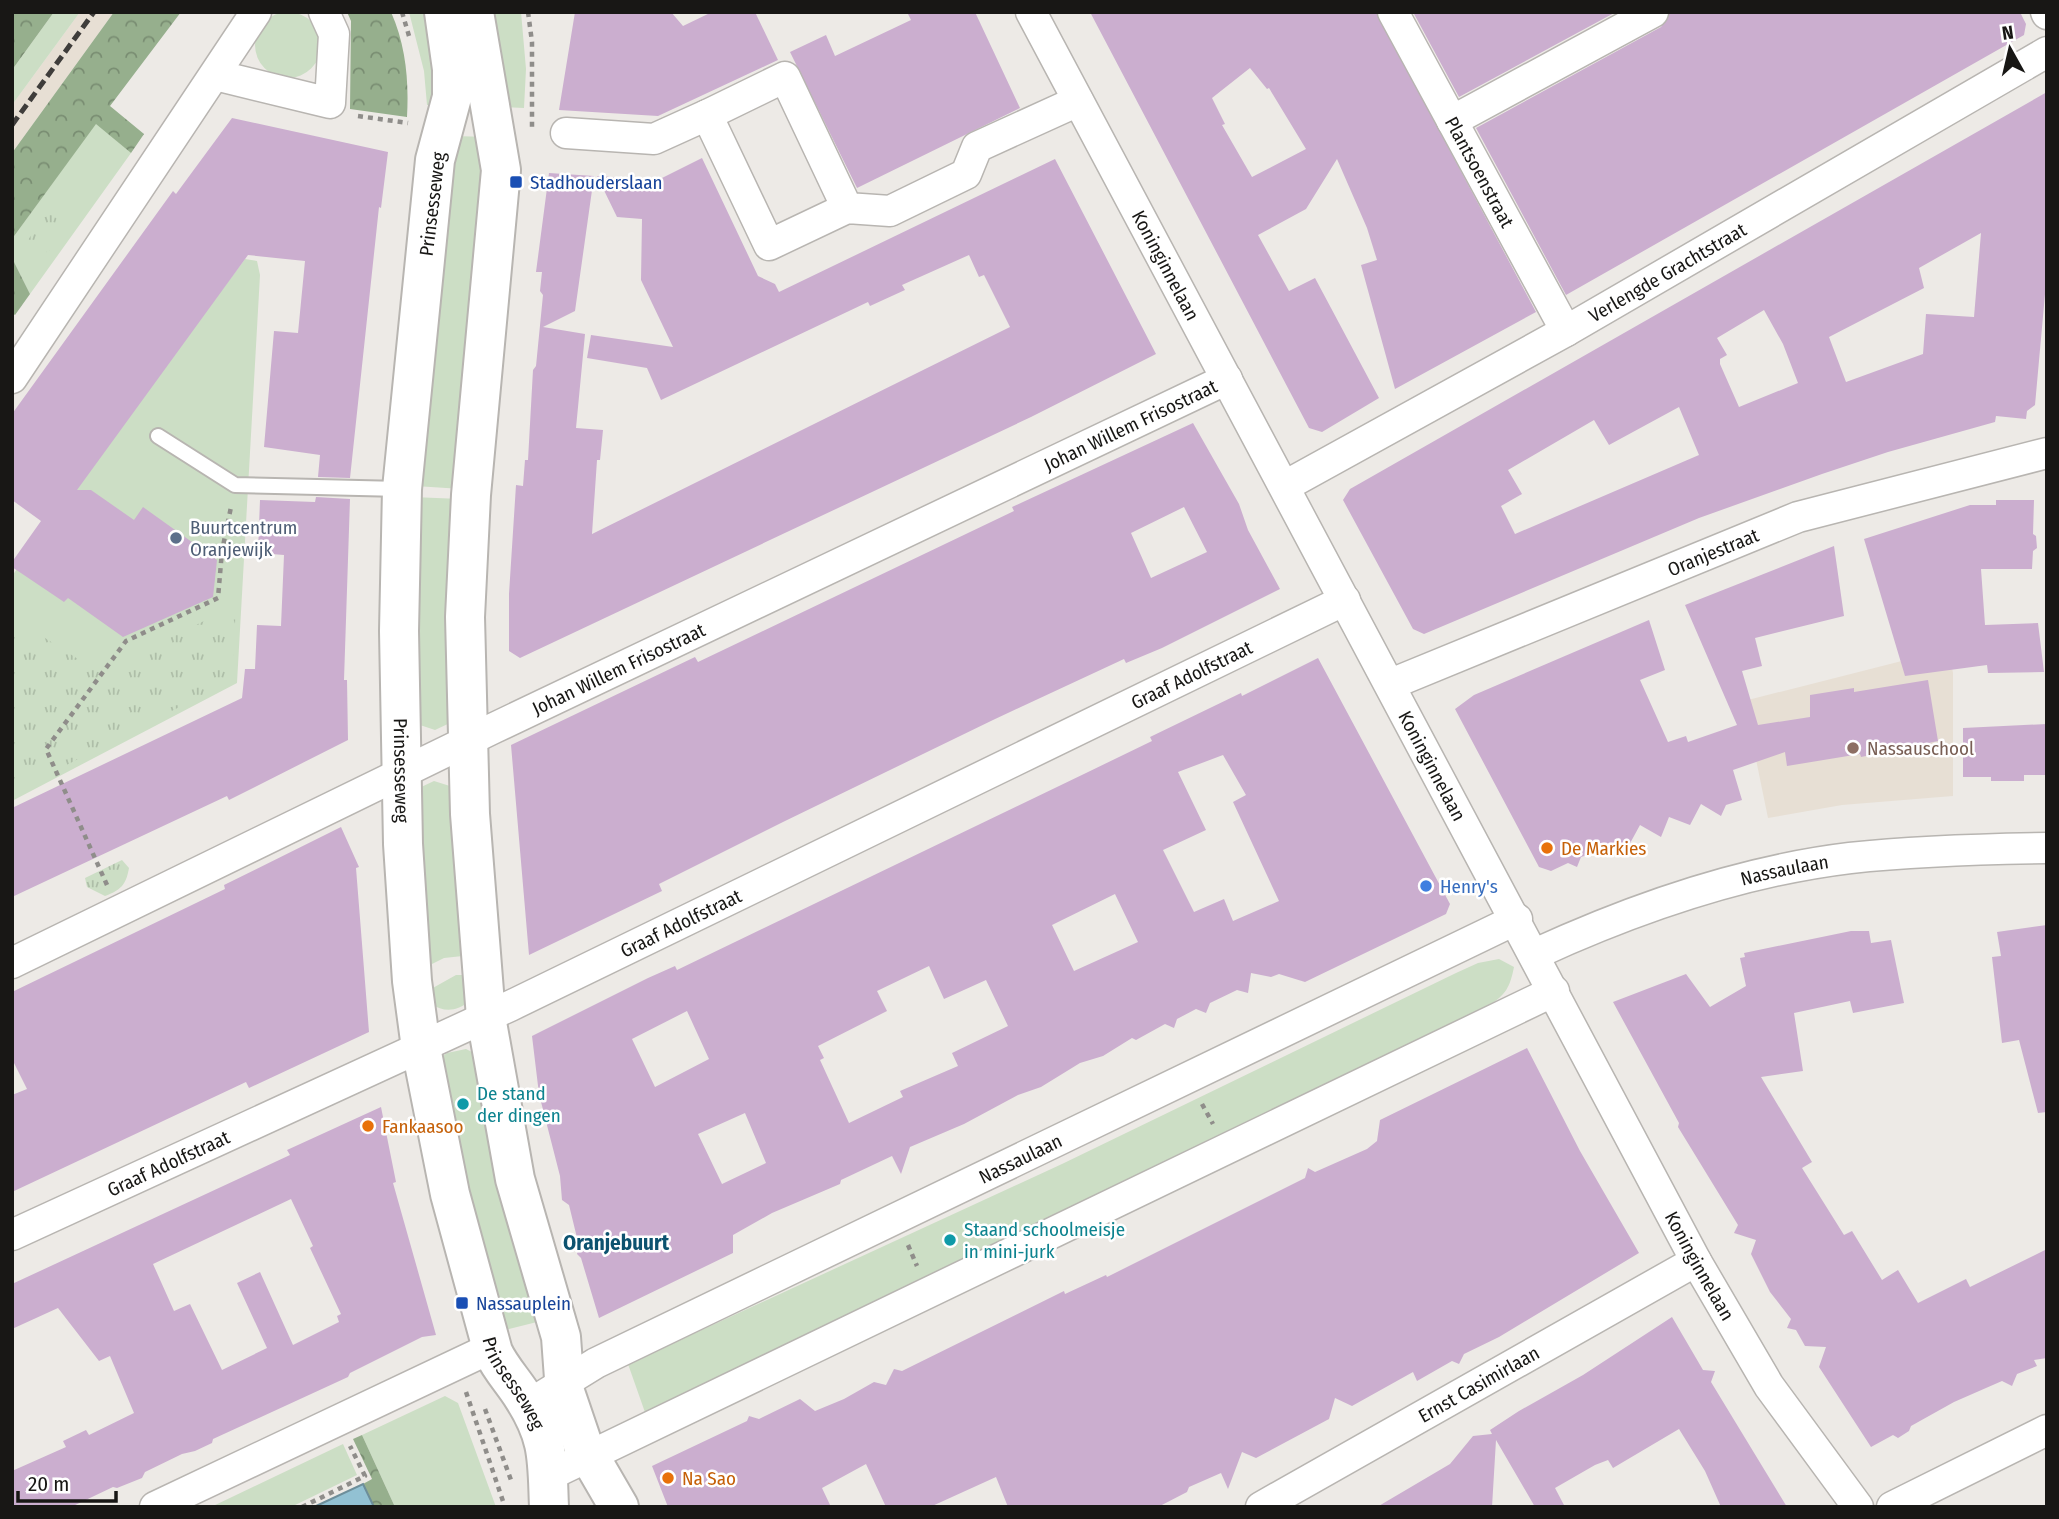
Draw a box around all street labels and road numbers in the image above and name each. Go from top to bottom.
street label: Plantsoenstraat [1440,113,1519,232]
street label: Prinsesseweg [415,151,450,257]
street label: Koninginnelaan [1127,207,1204,324]
street label: Verlengde Grachtstraat [1585,218,1751,327]
street label: Johan Willem Frisostraat [1040,374,1221,476]
street label: Oranjestraat [1664,523,1763,581]
street label: Johan Willem Frisostraat [528,618,710,720]
street label: Graaf Adolfstraat [1127,636,1257,714]
street label: Koninginnelaan [1393,707,1471,825]
street label: Prinsesseweg [389,718,414,823]
street label: Nassaulaan [1738,850,1830,891]
street label: Graaf Adolfstraat [617,884,746,963]
street label: Graaf Adolfstraat [104,1125,234,1202]
street label: Nassaulaan [975,1129,1066,1189]
street label: Koninginnelaan [1660,1208,1739,1325]
street label: Prinsesseweg [477,1334,550,1433]
street label: Ernst Casimirlaan [1414,1341,1543,1428]

